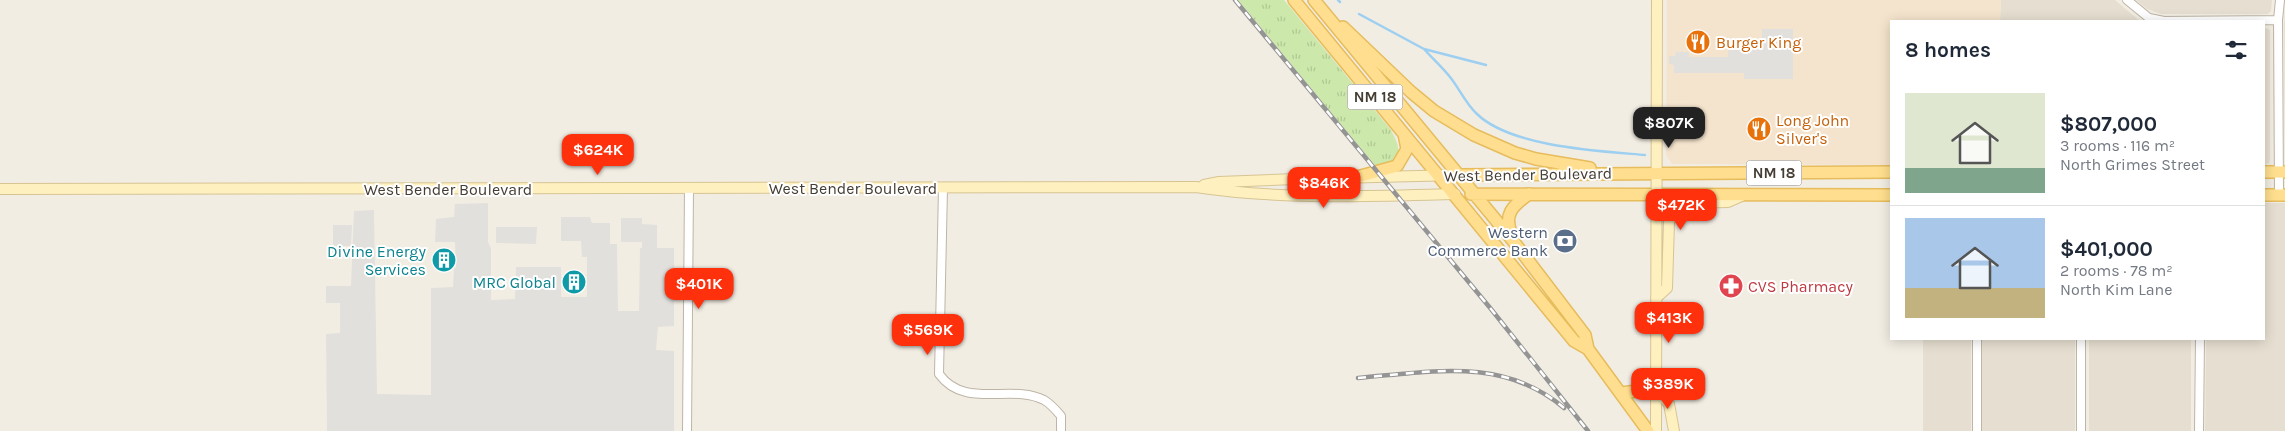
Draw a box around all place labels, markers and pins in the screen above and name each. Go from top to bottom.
restaurant icon: Burger King [1685,29,1711,55]
place label: Burger King [1716,33,1801,52]
pin: $807K [1634,106,1704,149]
place label: Long John Silver's [1776,111,1849,148]
restaurant icon: Long John Silver's [1746,116,1772,142]
pin: $624K [563,134,633,176]
pin: $846K [1289,166,1359,209]
pin: $472K [1646,188,1716,231]
place label: Western Commerce Bank [1428,223,1548,260]
bank icon: Western Commerce Bank [1552,228,1578,254]
place label: Divine Energy Services [327,242,427,279]
building icon: Divine Energy Services [431,247,457,273]
pin: $401K [664,268,734,310]
building icon: MRC Global [561,269,587,295]
place label: MRC Global [473,273,556,292]
pharmacy icon: CVS Pharmacy [1718,273,1744,299]
place label: CVS Pharmacy [1748,277,1853,296]
pin: $413K [1634,302,1704,344]
pin: $569K [893,314,963,356]
pin: $389K [1633,368,1703,410]

